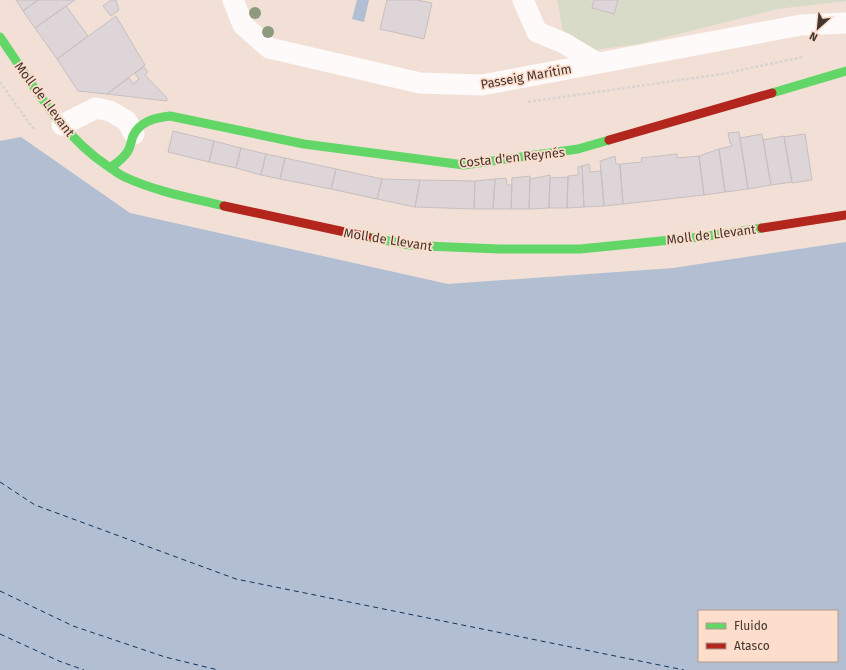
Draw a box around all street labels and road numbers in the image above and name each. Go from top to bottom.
street label: Moll de Llevant [12,59,78,140]
street label: Passeig Marítim [479,61,573,92]
street label: Costa d'en Reynés [458,144,566,171]
street label: Moll de Llevant [666,222,757,247]
street label: Moll de Llevant [342,225,434,254]

